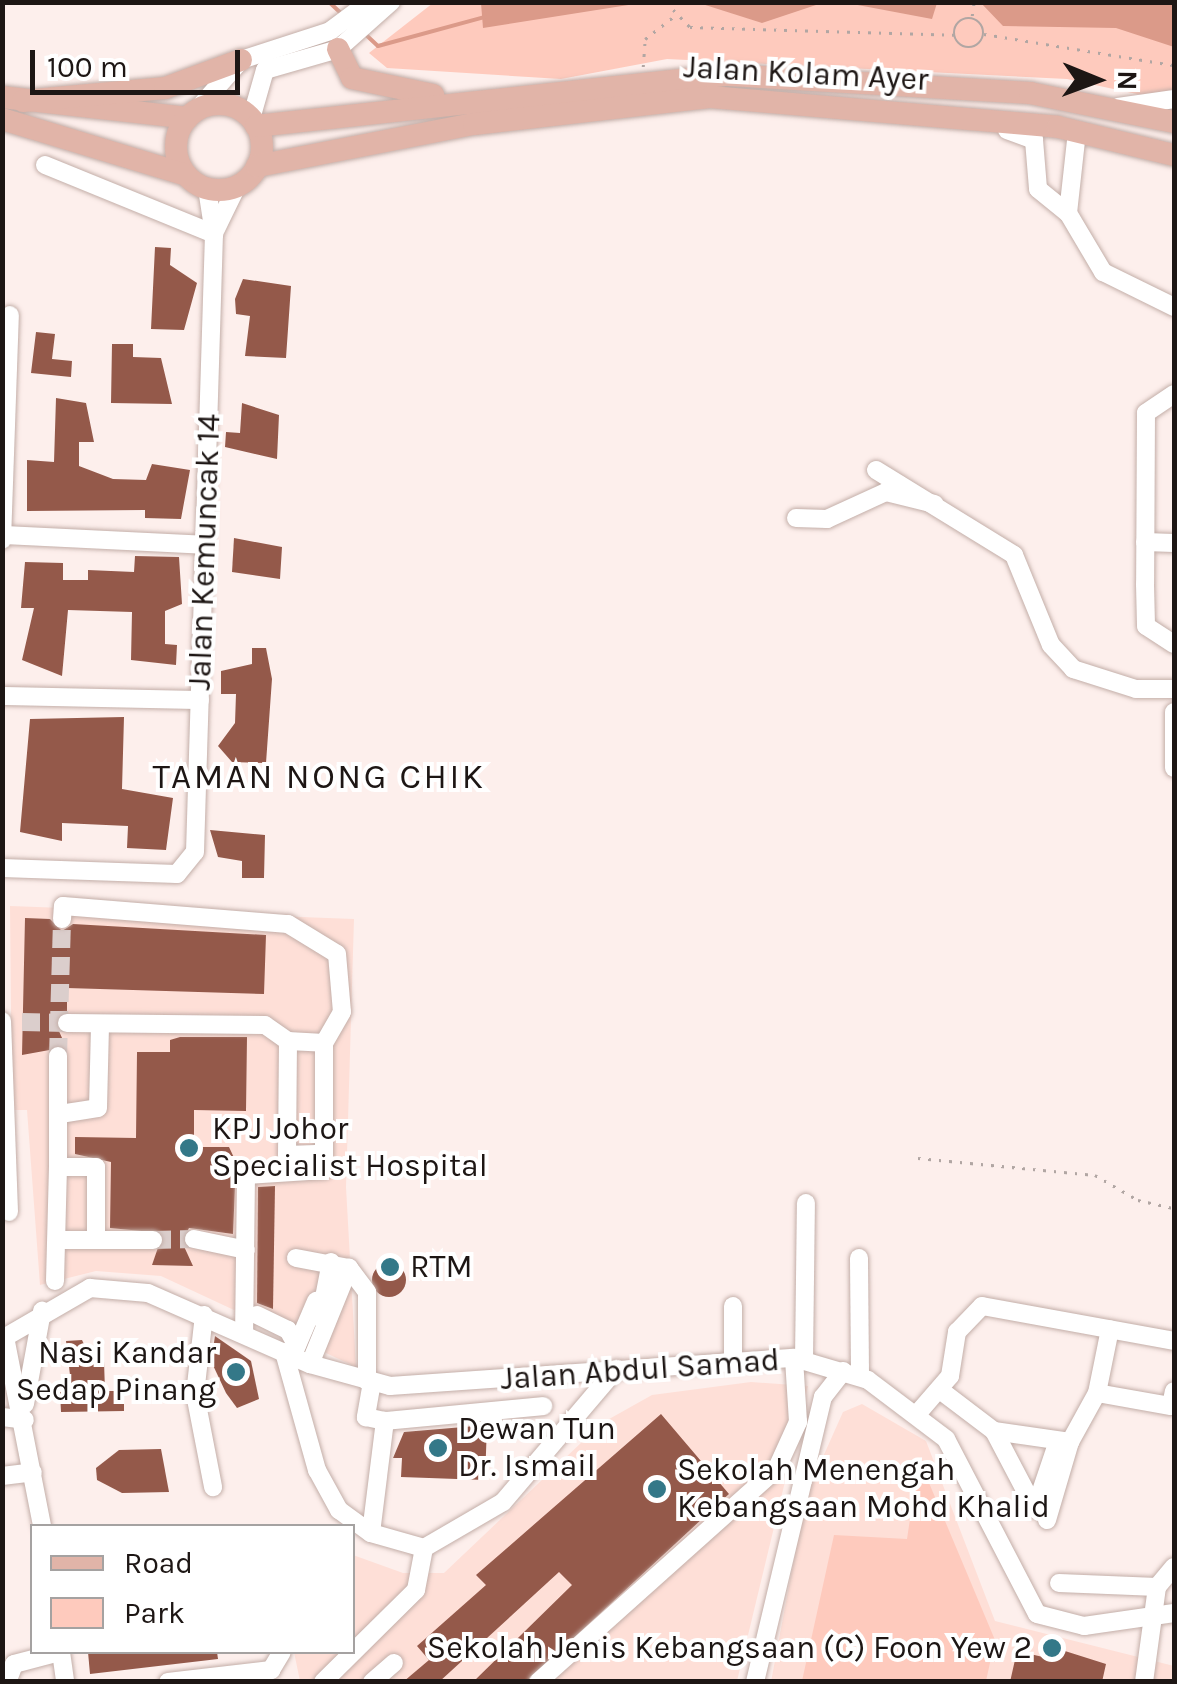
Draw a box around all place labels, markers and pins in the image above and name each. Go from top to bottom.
place label: KPJ Johor Specialist Hospital [212,1111,488,1186]
marker: KPJ Johor Specialist Hospital [176,1135,202,1161]
place label: RTM [410,1248,473,1286]
marker: RTM [379,1256,401,1278]
place label: Nasi Kandar Sedap Pinang [16,1335,216,1410]
marker: Nasi Kandar Sedap Pinang [225,1361,247,1383]
place label: Dewan Tun Dr. Ismail [458,1411,616,1486]
marker: Dewan Tun Dr. Ismail [427,1437,449,1459]
place label: Sekolah Menengah Kebangsaan Mohd Khalid [677,1452,1050,1527]
marker: Sekolah Menengah Kebangsaan Mohd Khalid [646,1478,668,1500]
place label: Sekolah Jenis Kebangsaan (C) Foon Yew 2 [427,1629,1032,1667]
marker: Sekolah Jenis Kebangsaan (C) Foon Yew 2 [1041,1637,1063,1659]

